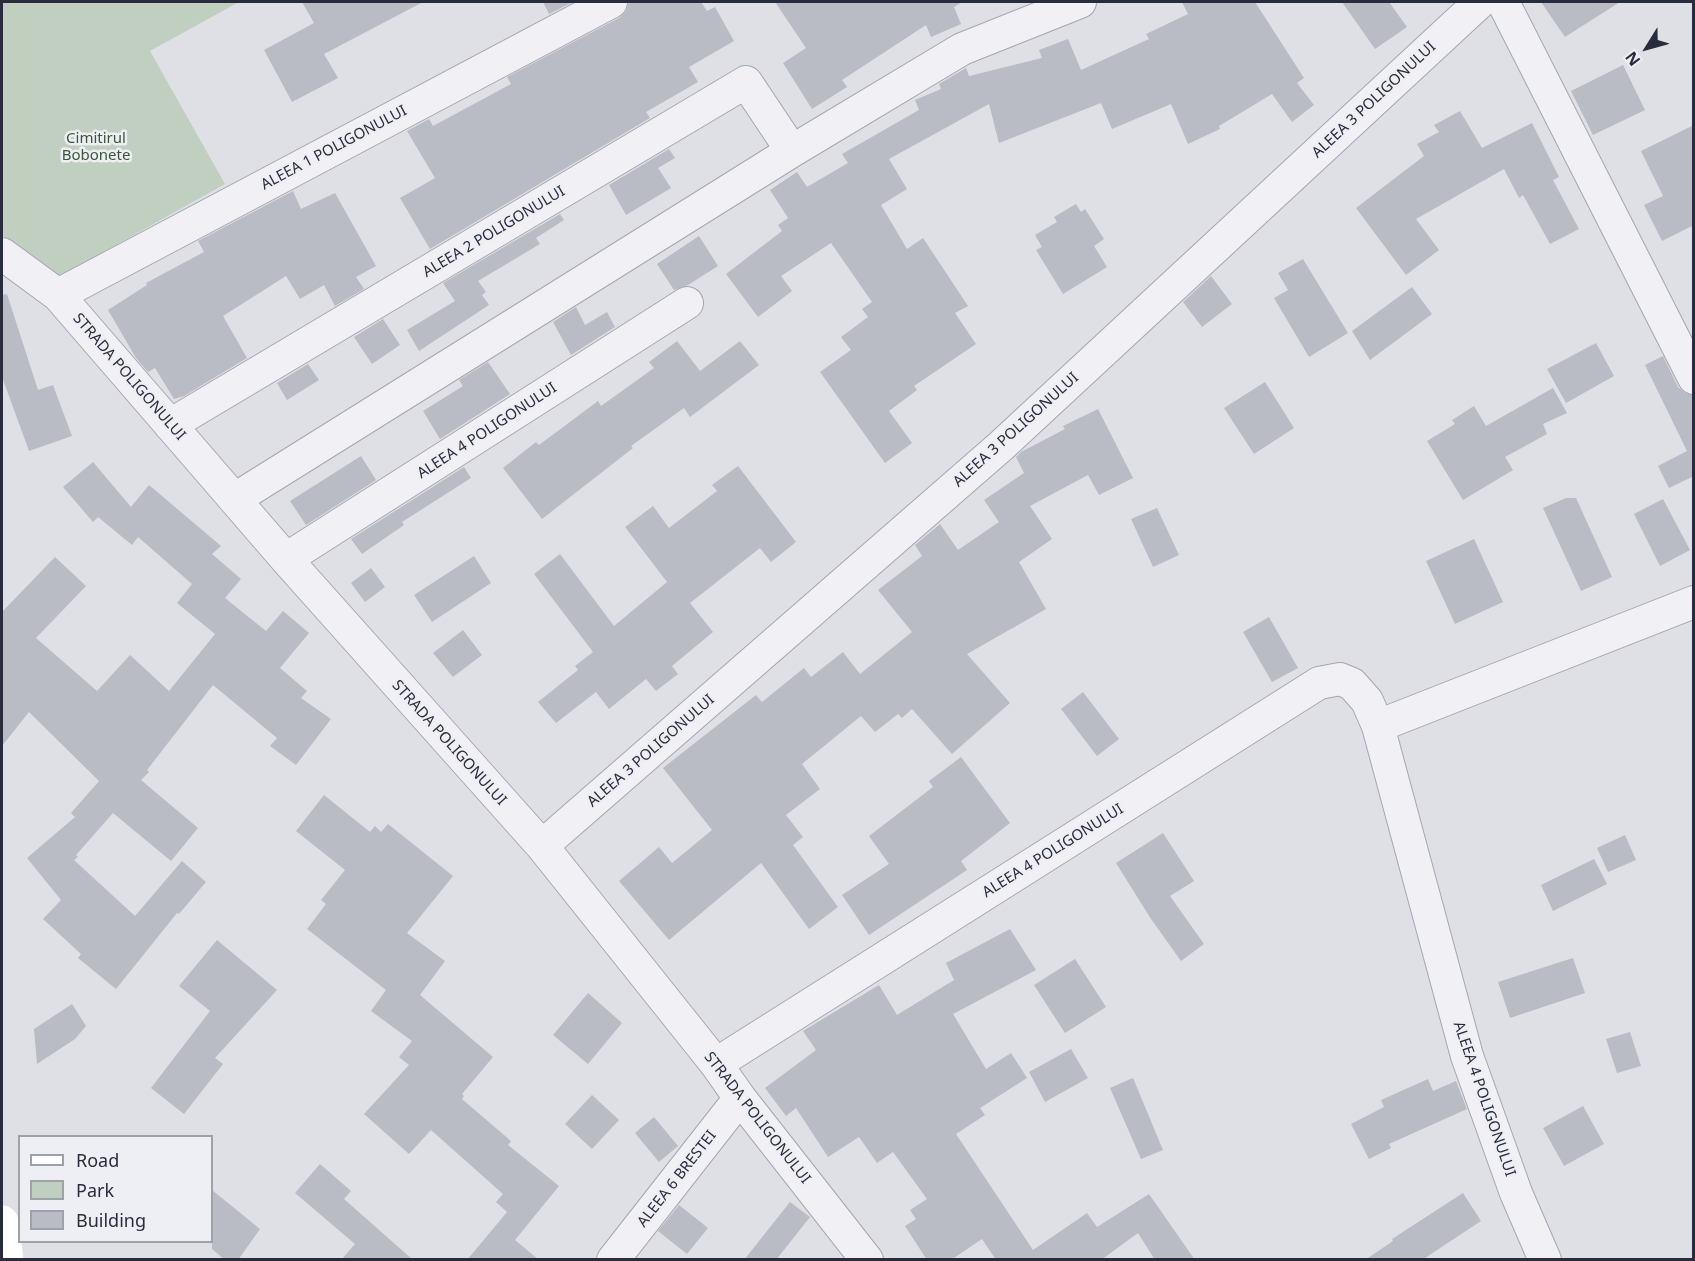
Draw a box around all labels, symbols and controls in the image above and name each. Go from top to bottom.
north arrow [1617,18,1677,78]
street label: ALEEA 3 POLIGONULUI [1308,38,1440,162]
text: N [1620,47,1645,71]
street label: ALEEA 1 POLIGONULUI [258,102,410,194]
park label: Cimitirul Bobonete [62,130,130,165]
street label: ALEEA 2 POLIGONULUI [420,182,568,282]
street label: STRADA POLIGONULUI [69,310,189,444]
street label: ALEEA 3 POLIGONULUI [950,369,1082,491]
street label: ALEEA 4 POLIGONULUI [414,379,560,483]
street label: STRADA POLIGONULUI [388,677,510,809]
street label: ALEEA 3 POLIGONULUI [584,691,718,811]
street label: ALEEA 4 POLIGONULUI [979,800,1127,902]
street label: ALEEA 4 POLIGONULUI [1449,1019,1519,1179]
street label: STRADA POLIGONULUI [700,1049,814,1187]
street label: ALEEA 6 BRESTEI [634,1127,720,1231]
legend [18,1135,213,1243]
text: Road [76,1148,119,1172]
text: Park [76,1178,114,1202]
text: Building [76,1208,146,1232]

